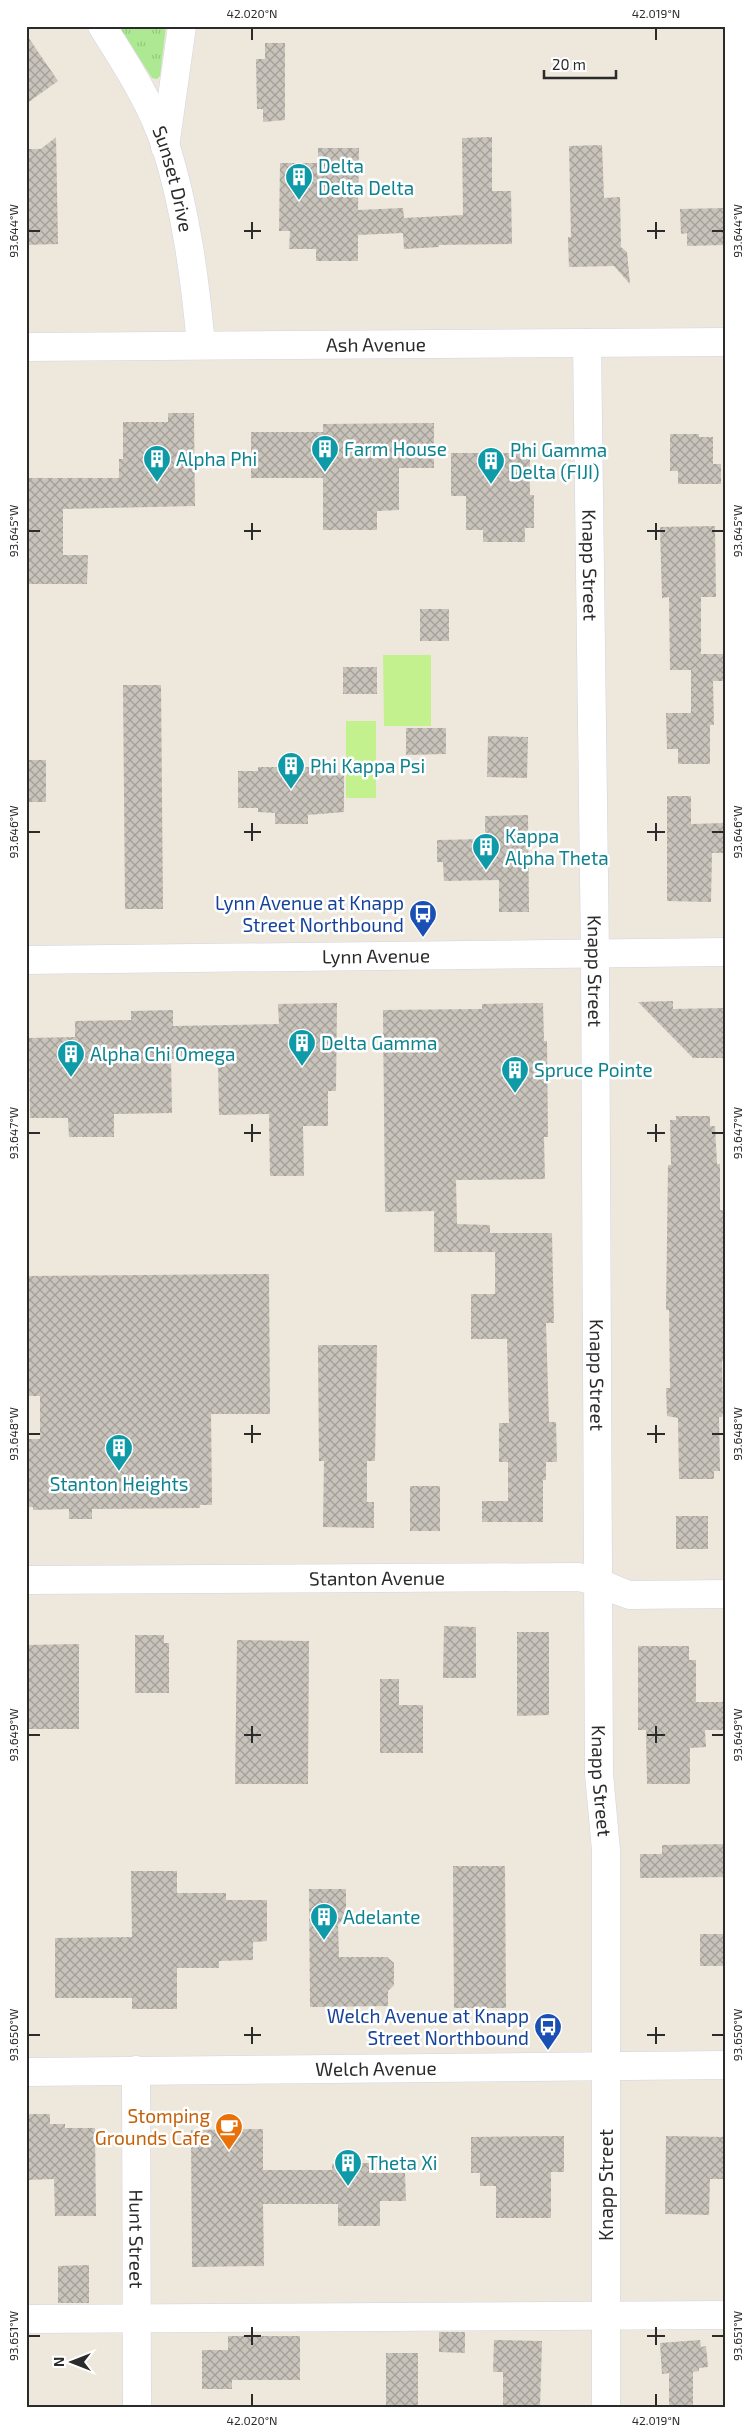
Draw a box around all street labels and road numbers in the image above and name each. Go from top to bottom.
street label: Sunset Drive [148,122,198,234]
street label: Ash Avenue [326,332,426,356]
street label: Knapp Street [578,509,603,621]
street label: Knapp Street [584,915,607,1027]
street label: Lynn Avenue [322,943,430,968]
street label: Knapp Street [586,1319,609,1431]
street label: Stanton Avenue [309,1566,445,1589]
street label: Knapp Street [588,1725,617,1838]
street label: Welch Avenue [315,2056,437,2080]
street label: Knapp Street [594,2129,617,2241]
street label: Hunt Street [125,2190,149,2288]

